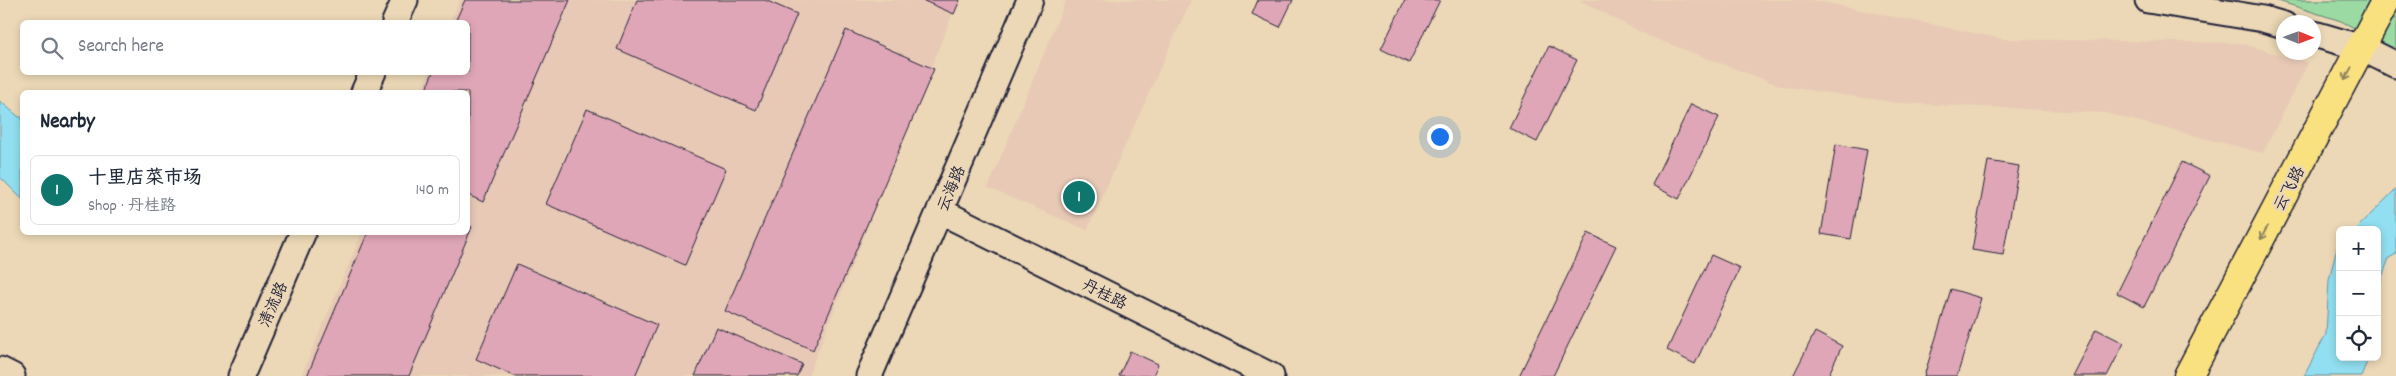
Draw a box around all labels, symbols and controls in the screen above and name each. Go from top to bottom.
north arrow [2276,15,2321,60]
search box [20,20,470,75]
icon: search [38,34,66,62]
text: Search here [78,34,164,61]
one-way arrow [2343,67,2353,82]
text: Nearby [40,108,95,138]
your location [1427,124,1453,150]
street label: 云海路 [932,162,972,216]
street label: 云飞路 [2269,163,2312,216]
text: 十里店菜市场 [88,166,202,193]
pin: 1 [1063,178,1095,216]
text: 1 [55,179,59,202]
text: 140 m [415,179,449,202]
text: Shop · 丹桂路 [88,195,176,218]
one-way arrow [2258,226,2268,240]
map controls [2336,226,2381,361]
button: + [2336,226,2381,271]
button: − [2336,271,2381,316]
street label: 丹桂路 [1077,274,1130,316]
street label: 清流路 [254,278,295,332]
button: locate [2336,316,2381,361]

